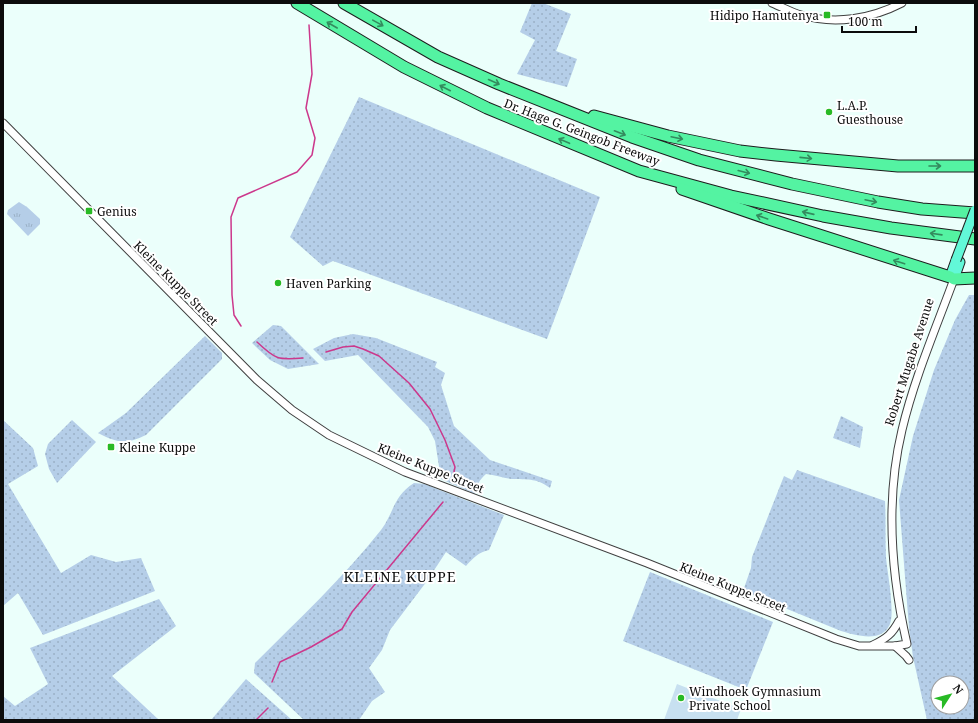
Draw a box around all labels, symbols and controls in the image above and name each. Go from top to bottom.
place label: Hidipo Hamutenya [710,7,819,24]
scale bar [842,8,916,34]
marker: Hidipo Hamutenya [822,10,832,20]
text: 100 m [848,13,883,30]
one-way arrow [372,19,384,27]
one-way arrow [326,20,338,28]
one-way arrow [487,78,499,86]
one-way arrow [440,84,452,91]
street label: Dr. Hage G. Geingob Freeway [502,94,663,170]
place label: L.A.P. Guesthouse [837,97,903,128]
marker: L.A.P. Guesthouse [824,107,834,117]
one-way arrow [614,129,626,137]
one-way arrow [670,134,683,142]
one-way arrow [558,136,570,144]
one-way arrow [799,155,812,162]
one-way arrow [928,162,941,170]
one-way arrow [737,169,750,176]
one-way arrow [864,197,877,205]
place label: Genius [97,203,137,220]
marker: Genius [84,206,94,216]
one-way arrow [802,209,815,216]
one-way arrow [757,212,769,220]
one-way arrow [930,230,943,238]
street label: Kleine Kuppe Street [130,237,222,329]
one-way arrow [893,257,905,265]
place label: Haven Parking [286,275,372,292]
marker: Haven Parking [273,278,283,288]
street label: Robert Mugabe Avenue [880,296,938,428]
place label: Kleine Kuppe [119,439,196,456]
street label: Kleine Kuppe Street [375,439,487,497]
marker: Kleine Kuppe [106,442,116,452]
street label: Kleine Kuppe Street [677,558,789,616]
district label: KLEINE KUPPE [344,567,456,586]
north arrow [930,675,970,715]
text: N [950,681,967,697]
place label: Windhoek Gymnasium Private School [689,683,821,714]
marker: Windhoek Gymnasium Private School [676,693,686,703]

